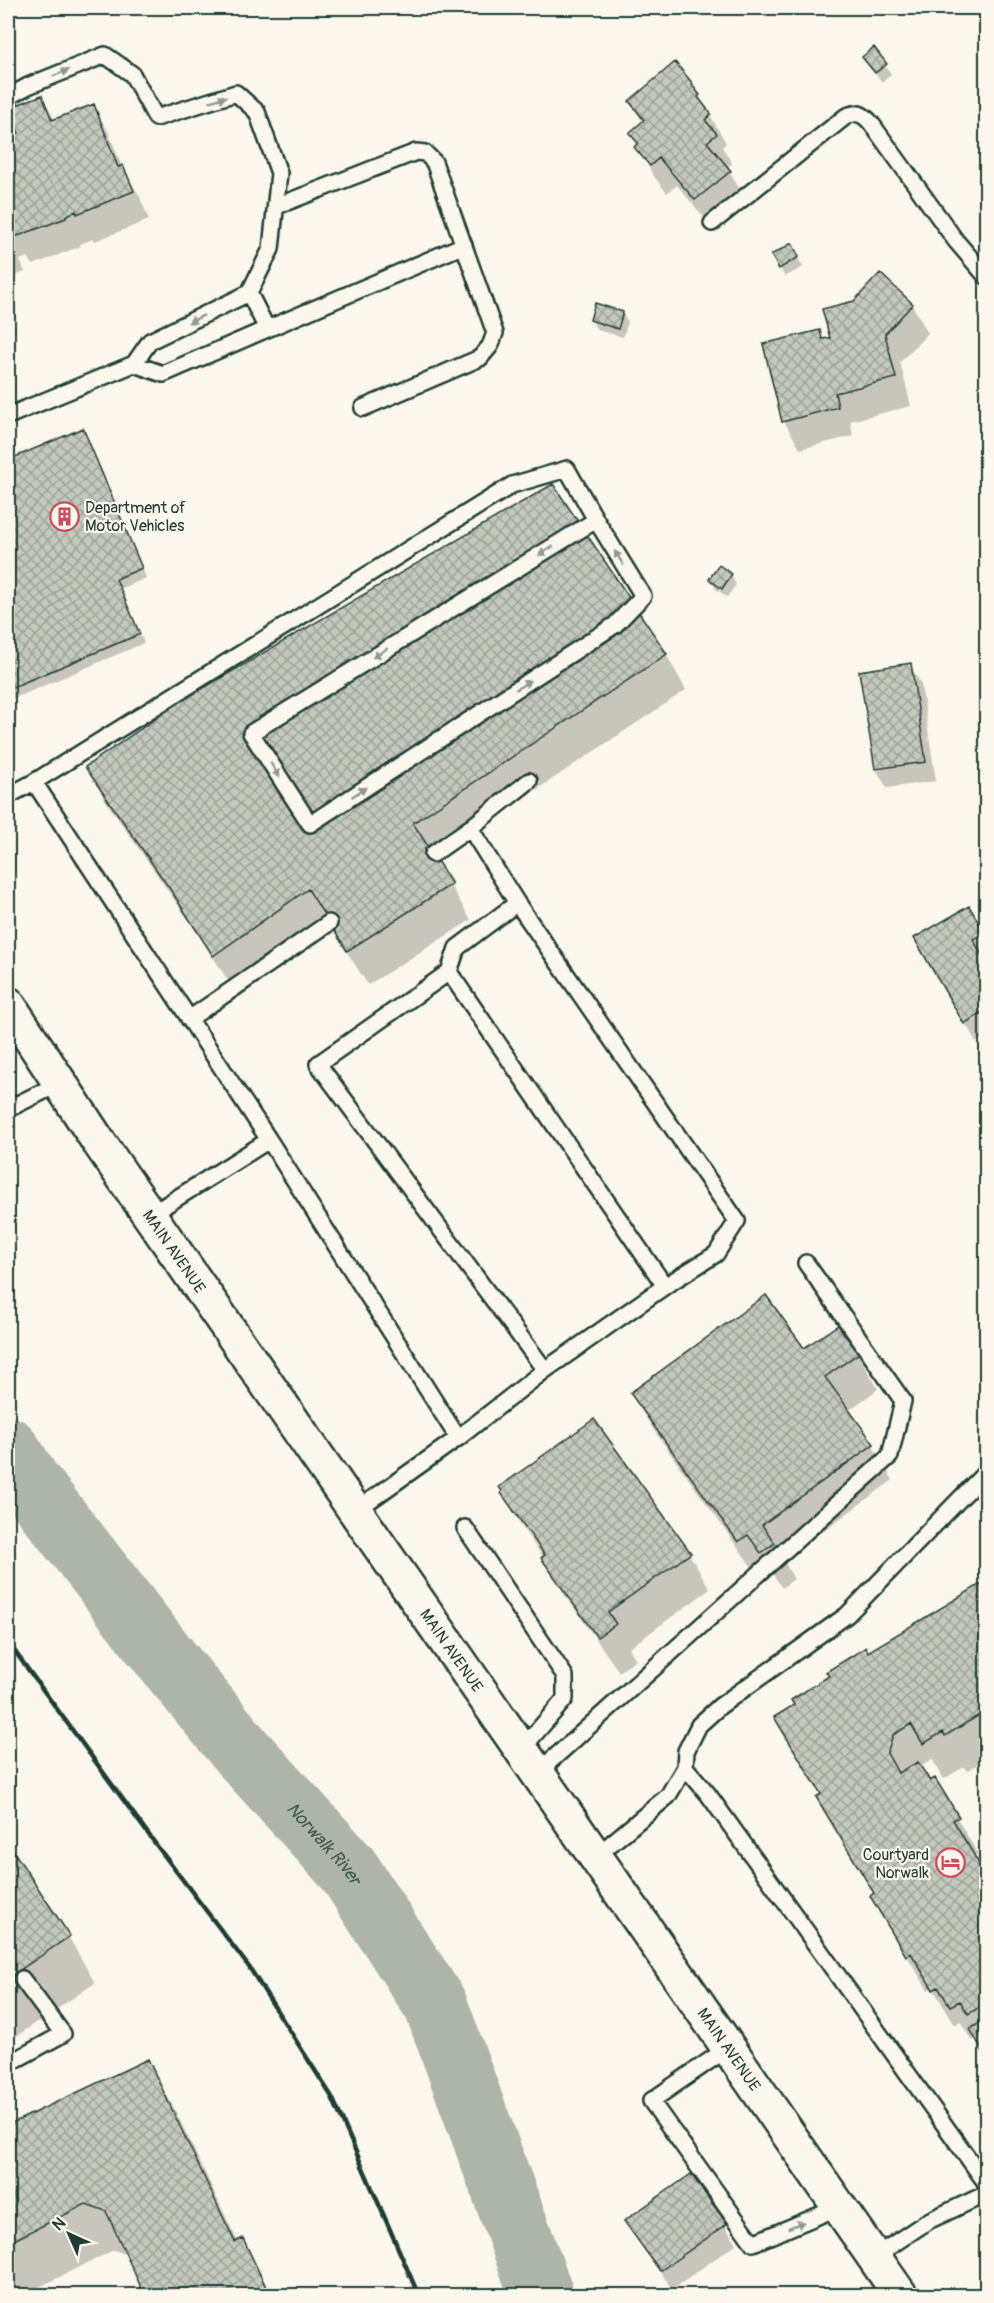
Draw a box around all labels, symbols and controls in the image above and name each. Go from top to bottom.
one-way arrow [52,68,70,78]
one-way arrow [209,94,227,103]
one-way arrow [188,314,205,323]
place label: Department of Motor Vehicles [85,498,186,536]
building icon: Department of Motor Vehicles [48,500,80,532]
one-way arrow [538,545,554,556]
one-way arrow [614,550,625,566]
one-way arrow [372,648,388,659]
one-way arrow [515,680,531,691]
one-way arrow [269,761,281,777]
one-way arrow [351,786,367,798]
street label: MAIN AVENUE [138,1206,210,1297]
street label: MAIN AVENUE [415,1605,487,1696]
water label: Norwalk River [281,1798,367,1891]
place label: Courtyard Norwalk [863,1845,929,1883]
hotel icon: Courtyard Norwalk [934,1847,966,1879]
street label: MAIN AVENUE [693,2004,764,2095]
north arrow [39,2204,99,2264]
text: N [48,2213,70,2235]
one-way arrow [787,2220,805,2229]

